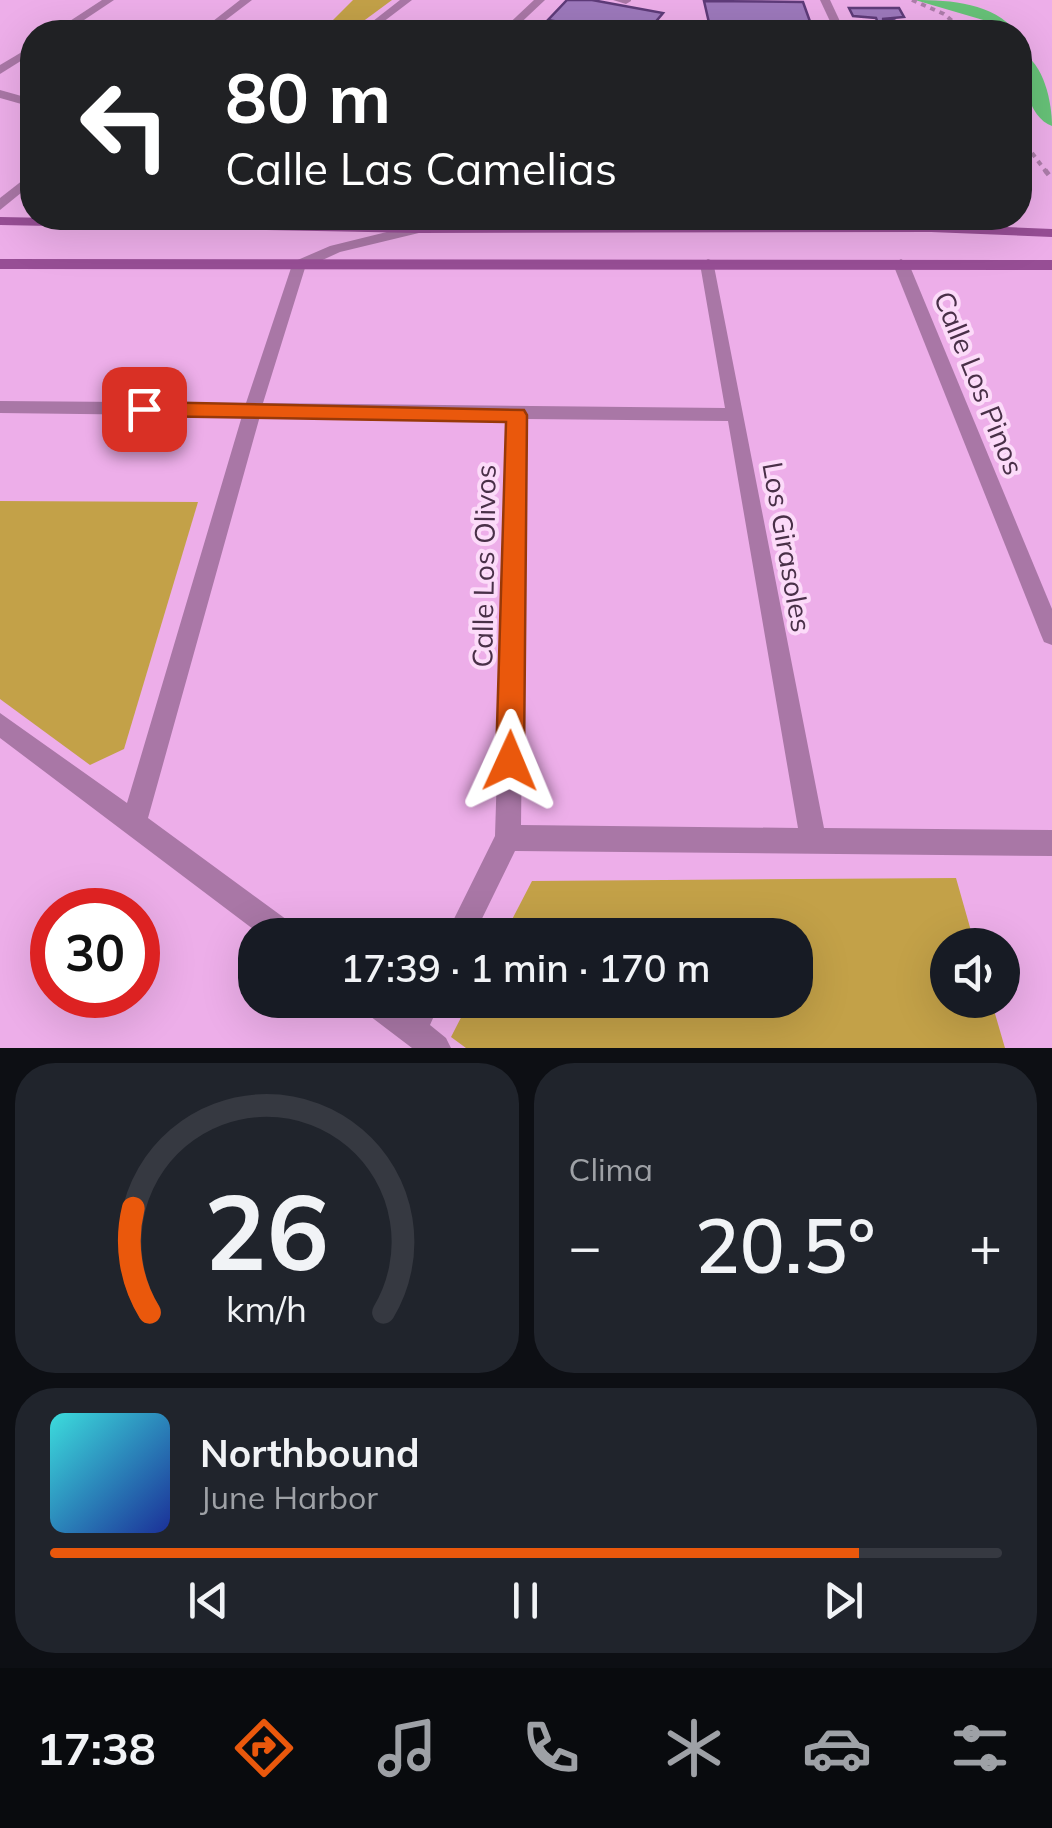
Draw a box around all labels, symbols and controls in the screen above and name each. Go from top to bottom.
text: 80 m [225,53,391,141]
icon: left [60,60,190,190]
text: Calle Las Camelias [225,140,617,196]
street label: Calle Los Pinos [927,286,1032,480]
pin [102,367,187,452]
icon: arrive [117,382,172,437]
street label: Los Girasoles [755,459,820,635]
street label: Calle Los Olivos [464,464,503,668]
position arrow [458,709,562,813]
speed limit sign: 30 [30,888,160,1018]
map controls [930,928,1020,1018]
button: sound [930,928,1020,1018]
text: 17:39 · 1 min · 170 m [340,944,711,992]
text: Clima [569,1149,653,1189]
text: 26 [204,1165,329,1296]
text: 20.5° [695,1198,876,1292]
text: − [569,1211,602,1280]
text: + [969,1211,1002,1280]
text: km/h [226,1286,307,1331]
text: Northbound [200,1429,420,1477]
text: June Harbor [200,1477,378,1517]
icon: previous [181,1573,236,1628]
icon: pause [498,1573,553,1628]
icon: next [816,1573,871,1628]
icon: directions [229,1713,299,1783]
icon: music [372,1713,442,1783]
icon: phone [516,1713,586,1783]
icon: climate [659,1713,729,1783]
icon: car [802,1713,872,1783]
icon: filters [945,1713,1015,1783]
text: 17:38 [37,1720,156,1776]

